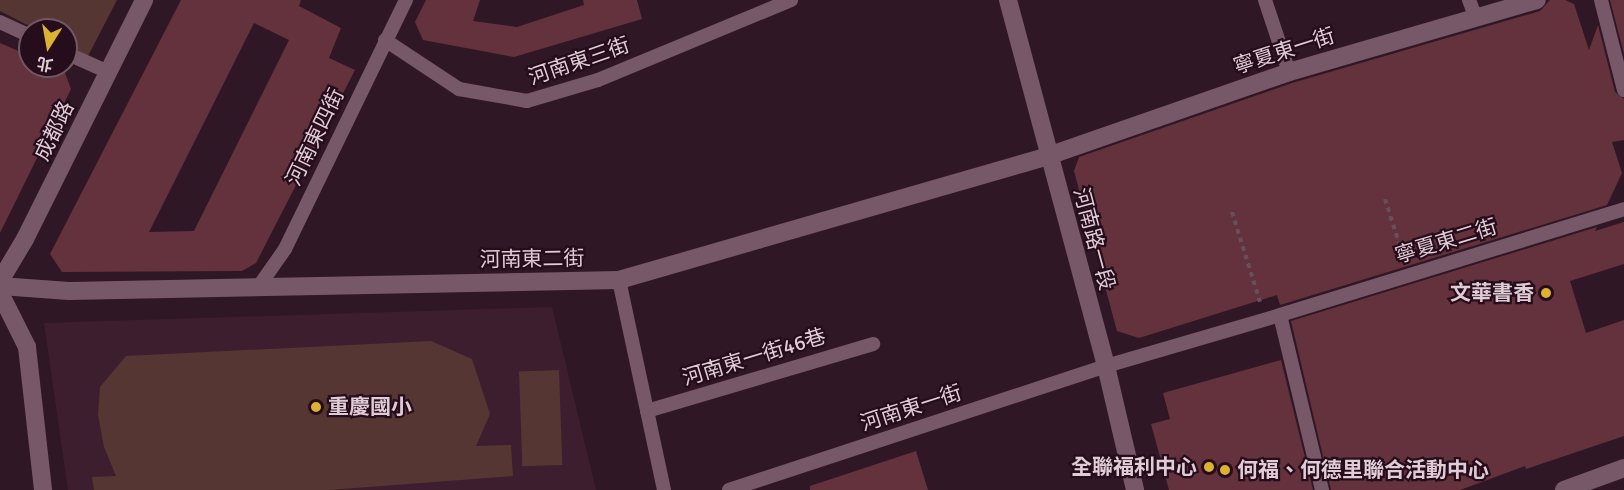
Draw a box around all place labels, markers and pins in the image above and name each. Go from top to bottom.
place label: 文華書香 [1450,280,1534,306]
marker: 文華書香 [1539,286,1553,300]
place label: 重慶國小 [328,394,412,420]
marker: 重慶國小 [309,400,323,414]
place label: 全聯福利中心 [1071,454,1197,480]
place label: 何福、何德里聯合活動中心 [1237,457,1489,483]
marker: 全聯福利中心 [1202,460,1216,474]
marker: 何福、何德里聯合活動中心 [1218,463,1232,477]

